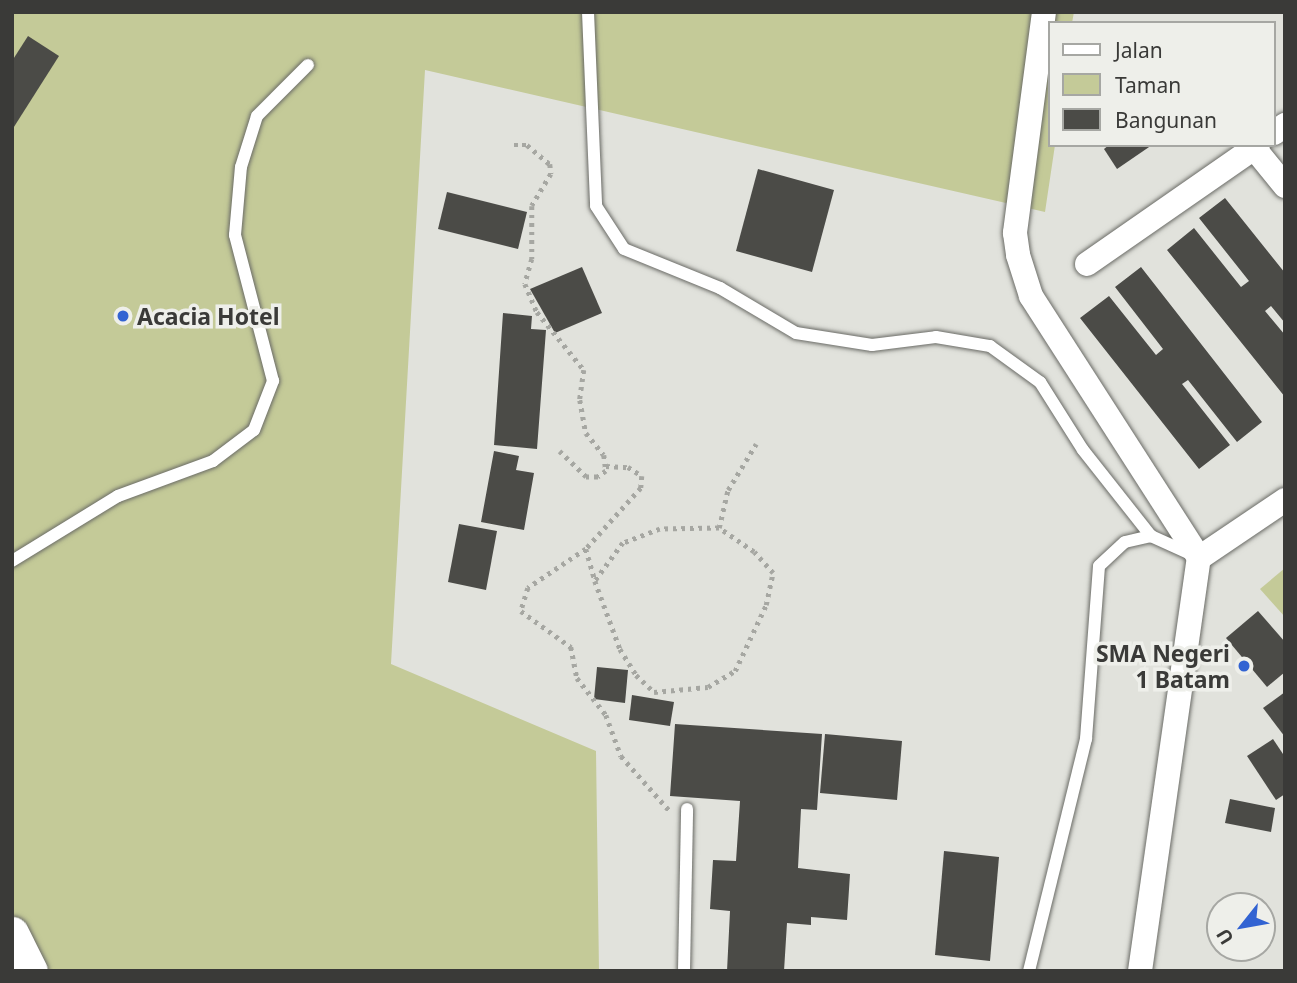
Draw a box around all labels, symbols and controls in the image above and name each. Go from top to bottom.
legend [1048,21,1276,147]
text: Jalan [1115,36,1163,64]
text: Taman [1115,71,1181,99]
text: Bangunan [1115,106,1217,134]
place label: Acacia Hotel [137,302,280,330]
marker: Acacia Hotel [115,308,131,324]
place label: SMA Negeri 1 Batam [1096,639,1230,693]
marker: SMA Negeri 1 Batam [1236,658,1252,674]
north arrow [1206,892,1276,962]
text: U [1210,924,1240,950]

